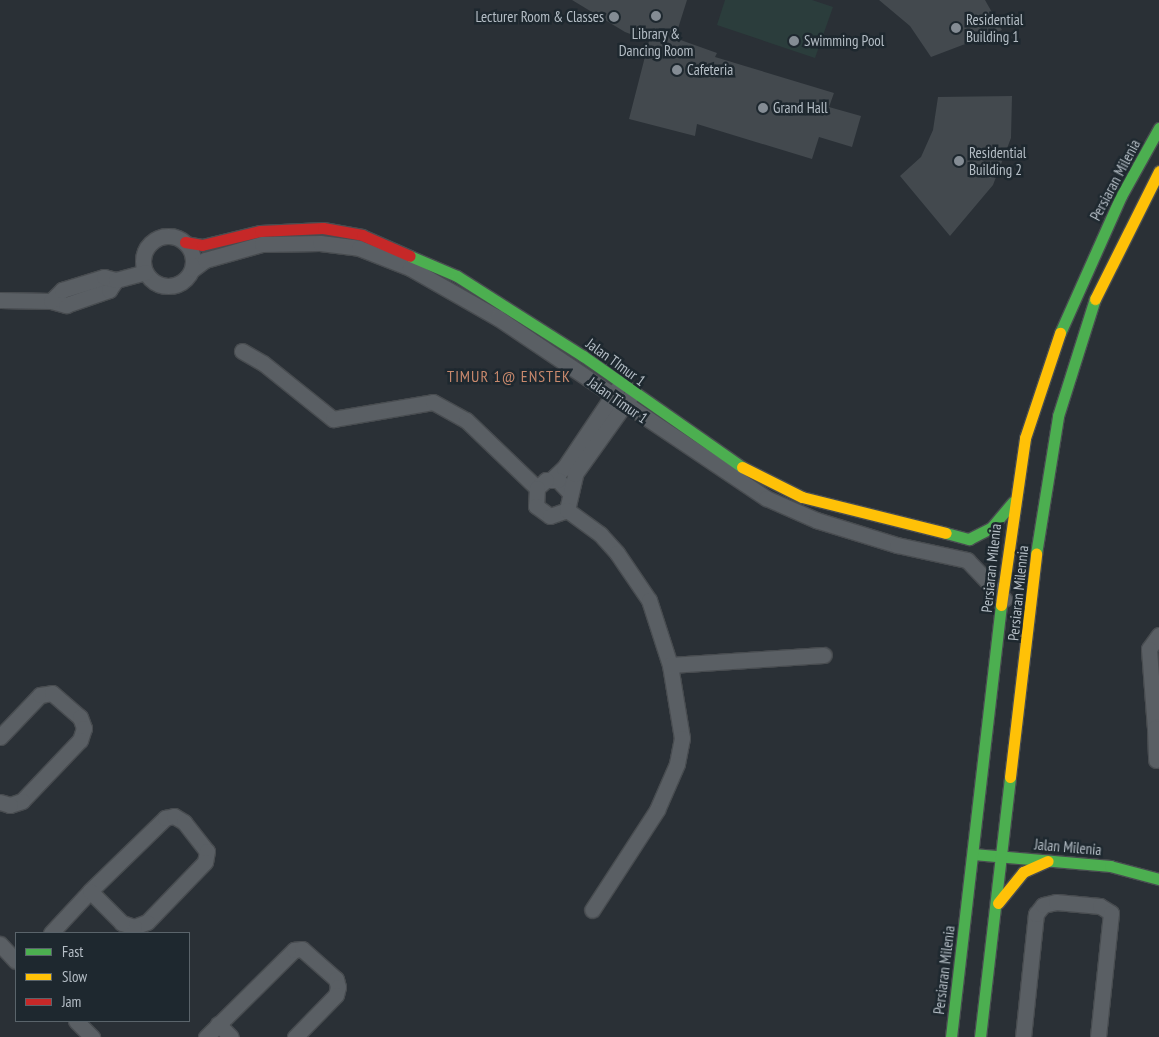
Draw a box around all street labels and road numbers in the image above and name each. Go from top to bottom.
street label: Persiaran Milenia [1086,136,1144,224]
street label: Jalan TImur 1 [583,334,649,390]
street label: Jalan Timur 1 [585,373,651,427]
street label: Persiaran Milenia [977,523,1005,613]
street label: Persiaran Milennia [1004,544,1032,642]
street label: Jalan Milenia [1034,835,1102,859]
street label: Persiaran Milenia [930,925,958,1015]

